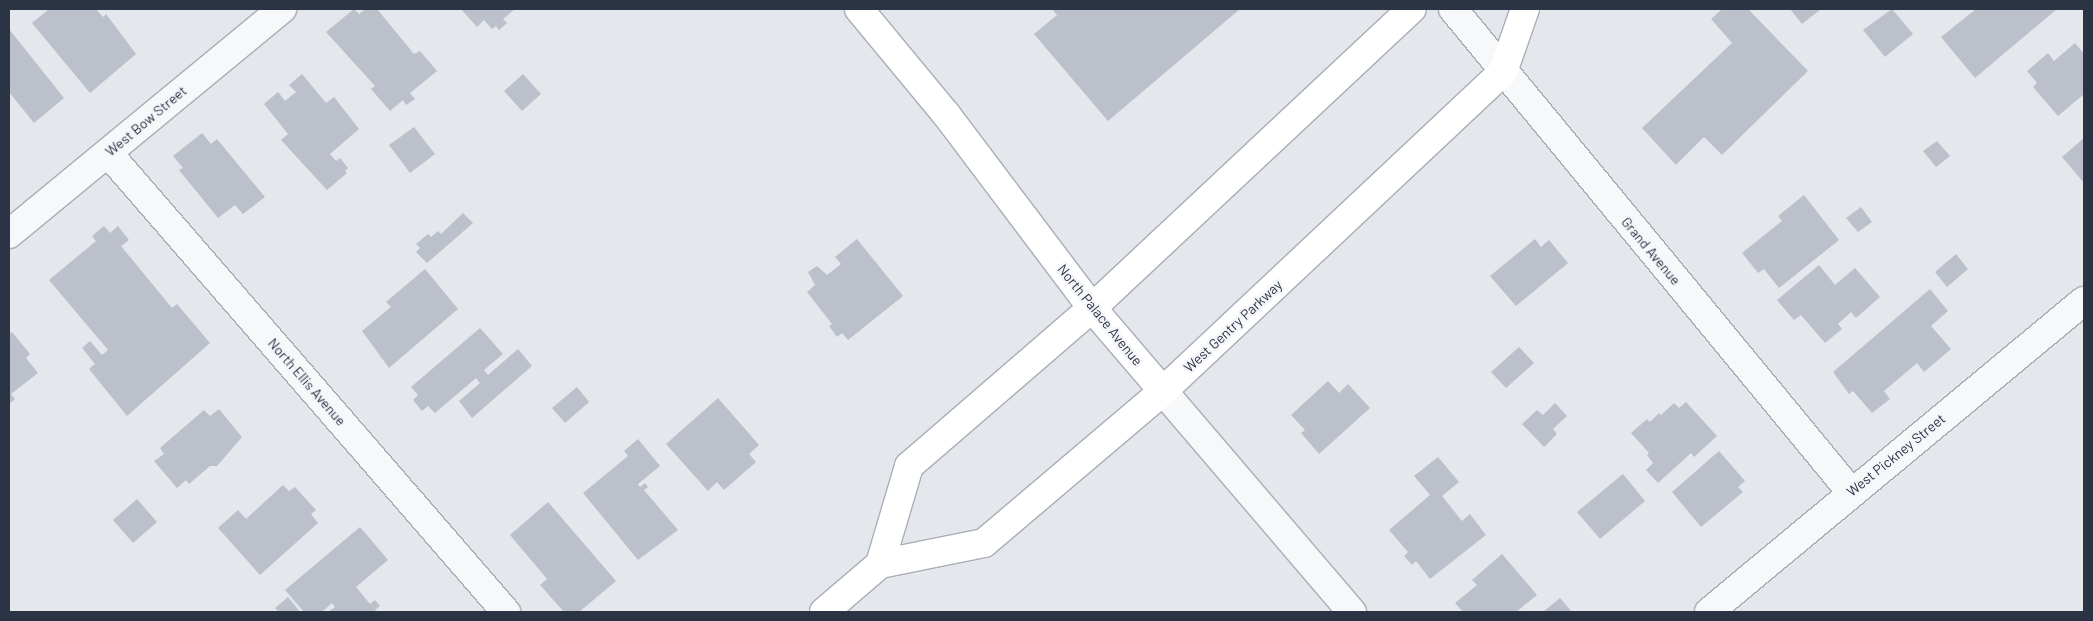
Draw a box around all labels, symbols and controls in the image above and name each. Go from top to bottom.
street label: West Bow Street [102,82,190,160]
street label: Grand Avenue [1618,214,1684,288]
street label: North Palace Avenue [1054,261,1146,369]
street label: West Gentry Parkway [1180,276,1286,376]
street label: North Ellis Avenue [264,335,350,429]
street label: West Pickney Street [1843,410,1949,500]

